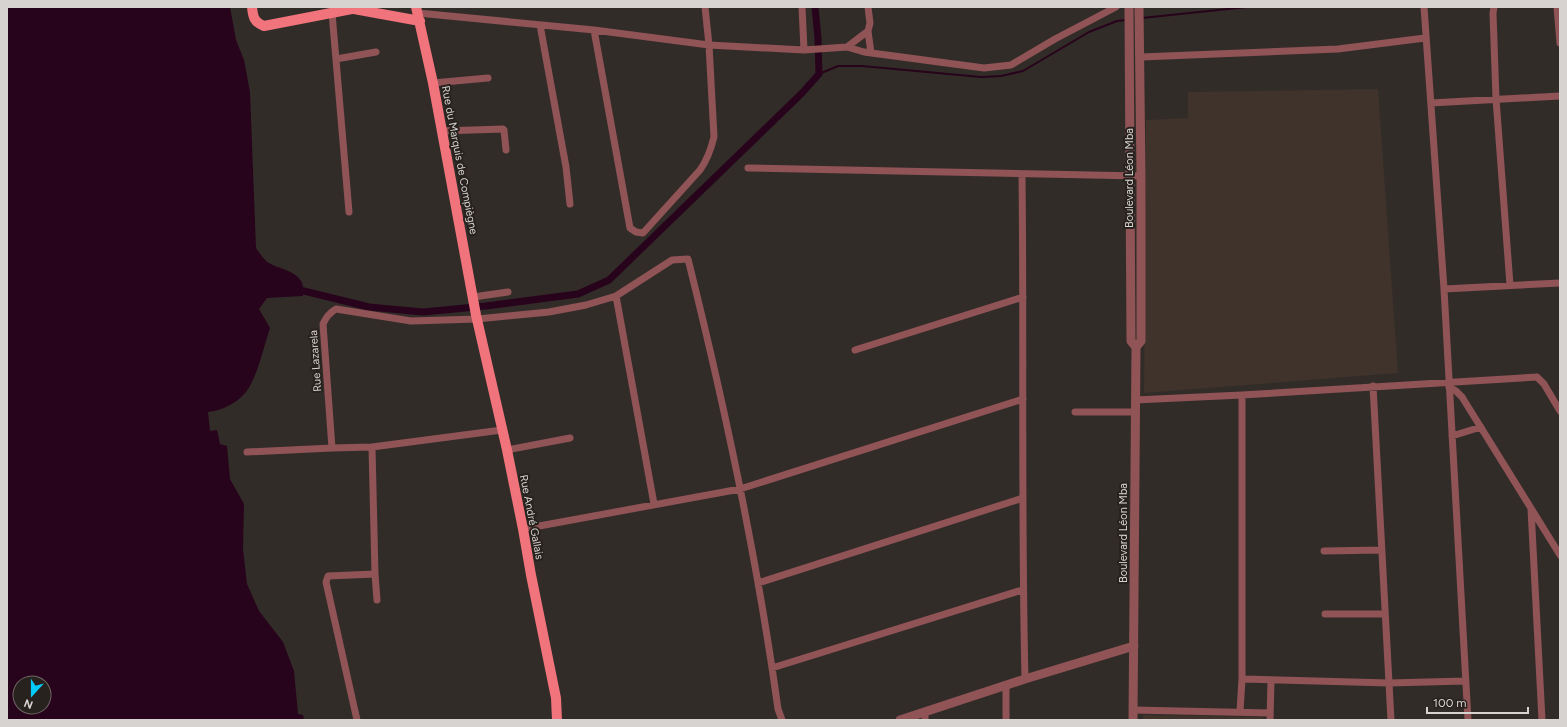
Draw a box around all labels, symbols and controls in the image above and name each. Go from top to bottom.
street label: Rue du Marquis de Compiègne [439,85,480,235]
street label: Boulevard Léon Mba [1123,128,1136,228]
street label: Rue Lazarela [307,330,324,392]
street label: Rue André Gallais [517,473,546,561]
street label: Boulevard Léon Mba [1117,483,1130,583]
north arrow [12,675,52,715]
scale bar [1427,689,1528,715]
text: N [22,696,35,711]
text: 100 m [1433,696,1467,710]

